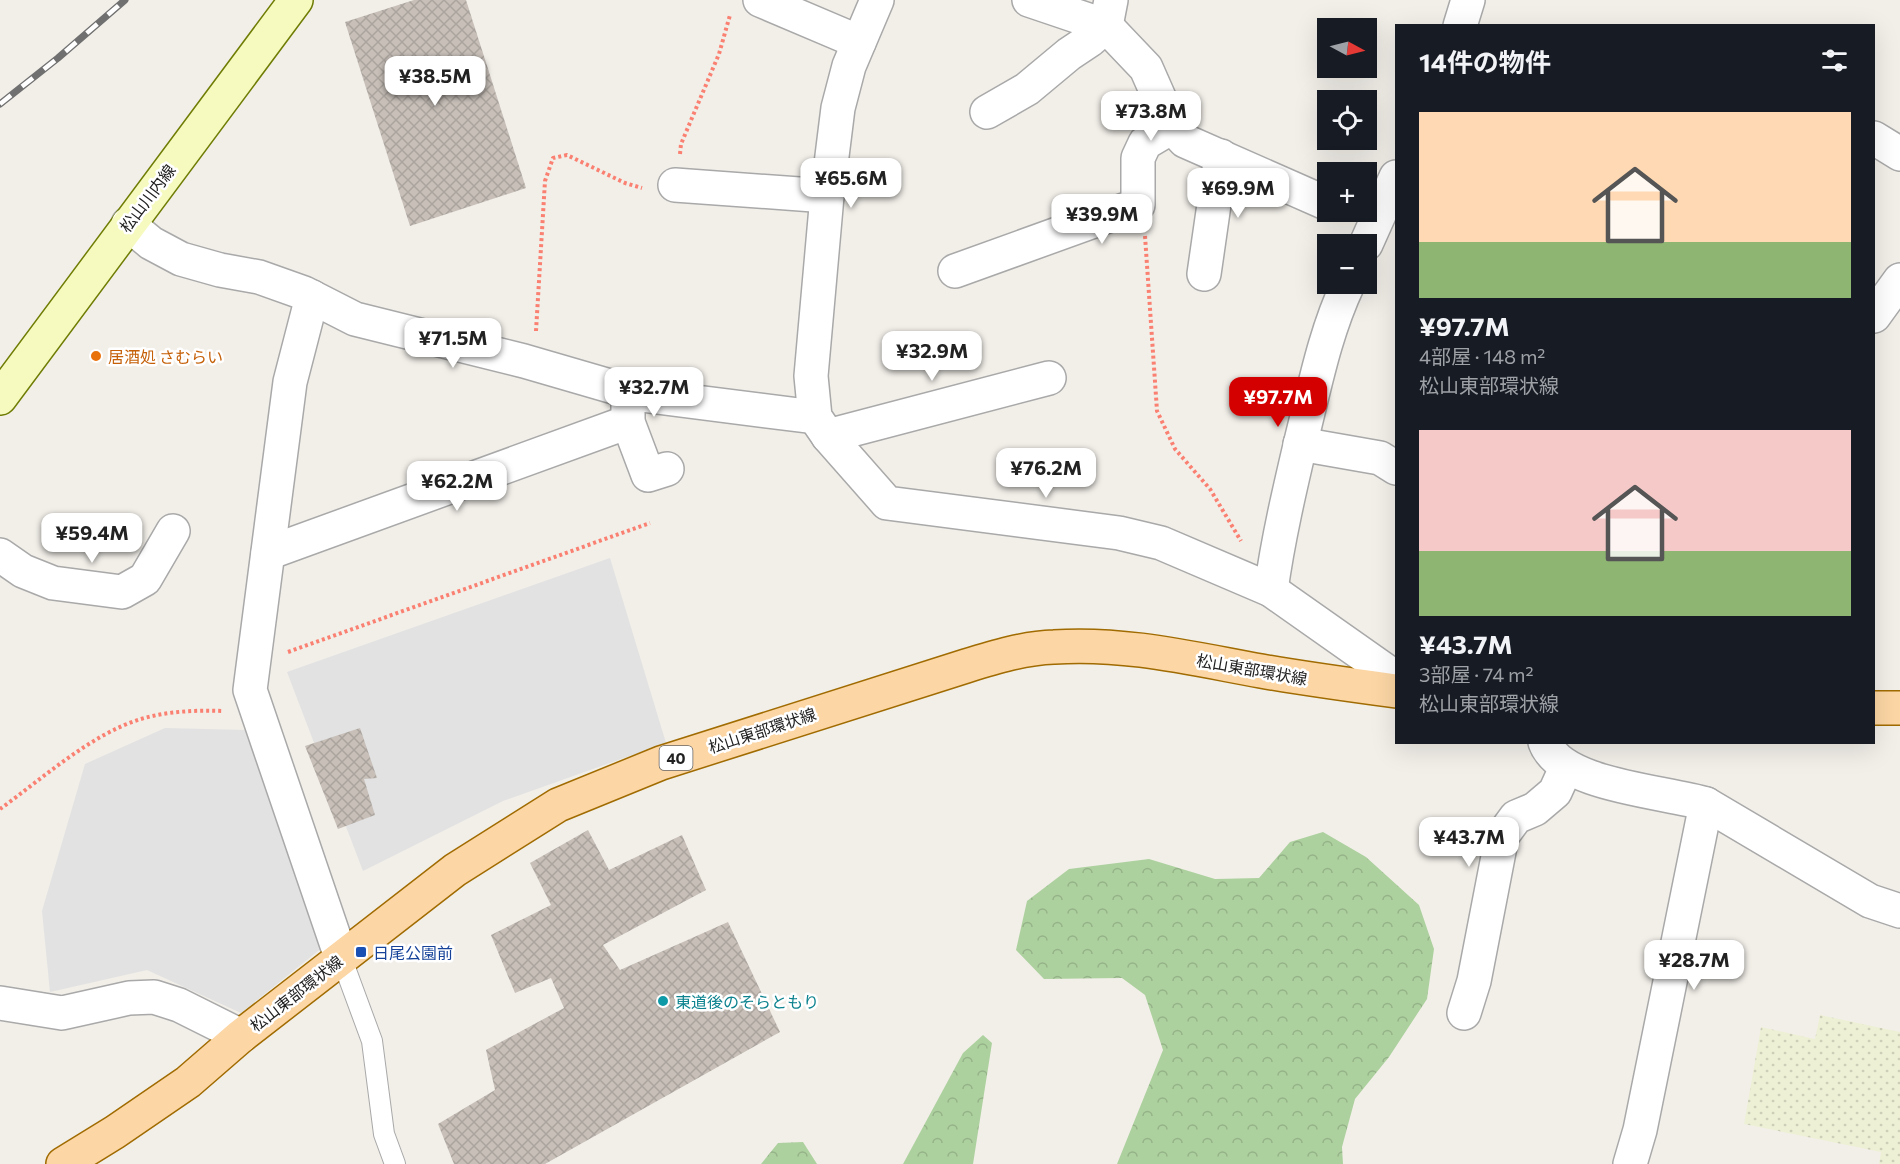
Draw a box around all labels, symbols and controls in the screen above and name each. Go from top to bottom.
north arrow [1317,18,1377,78]
map controls [1317,18,1377,294]
icon: filters [1818,44,1851,77]
text: 14件の物件 [1419,46,1551,77]
pin: ¥38.5M [386,56,484,107]
text: ¥38.5M [399,63,471,87]
button: locate [1317,90,1377,150]
pin: ¥73.8M [1102,91,1200,142]
text: ¥73.8M [1115,98,1187,122]
icon: home [1581,151,1689,259]
pin: ¥65.6M [802,158,900,209]
street label: 松山川内線 [115,160,179,236]
button: + [1317,162,1377,222]
text: ¥65.6M [814,165,888,189]
pin: ¥69.9M [1189,168,1287,219]
text: ¥69.9M [1201,175,1275,199]
pin: ¥39.9M [1053,194,1151,245]
text: ¥39.9M [1065,201,1139,225]
button: − [1317,234,1377,294]
text: ¥97.7M [1419,310,1510,341]
pin: ¥71.5M [404,318,502,369]
text: ¥71.5M [418,325,488,349]
pin: ¥32.9M [883,331,981,382]
text: ¥32.9M [896,338,968,362]
text: 4部屋 · 148 m² [1419,344,1545,368]
place label: 居酒処 さむらい [108,347,223,366]
marker: 居酒処 さむらい [89,349,103,363]
pin: ¥32.7M [605,367,703,418]
text: 松山東部環状線 [1419,373,1559,397]
text: ¥32.7M [618,374,690,398]
pin: ¥97.7M [1229,377,1327,428]
text: ¥97.7M [1243,384,1313,408]
pin: ¥76.2M [997,448,1095,499]
text: ¥76.2M [1010,455,1082,479]
pin: ¥62.2M [408,461,506,512]
text: ¥62.2M [421,468,493,492]
icon: home [1581,469,1689,577]
pin: ¥59.4M [43,513,141,564]
text: ¥59.4M [55,520,129,544]
text: ¥43.7M [1419,628,1513,659]
street label: 松山東部環状線 [1195,650,1309,688]
text: 3部屋 · 74 m² [1419,662,1533,686]
text: 松山東部環状線 [1419,691,1559,715]
street label: 松山東部環状線 [706,704,818,756]
road number: 40 [660,746,692,770]
pin: ¥43.7M [1420,817,1518,868]
text: ¥43.7M [1433,824,1505,848]
pin: ¥28.7M [1645,940,1743,991]
place label: 日尾公園前 [373,943,453,962]
marker: 日尾公園前 [354,945,368,959]
text: ¥28.7M [1658,947,1730,971]
street label: 松山東部環状線 [246,951,346,1035]
place label: 東道後のそらともり [675,992,819,1011]
marker: 東道後のそらともり [656,994,670,1008]

